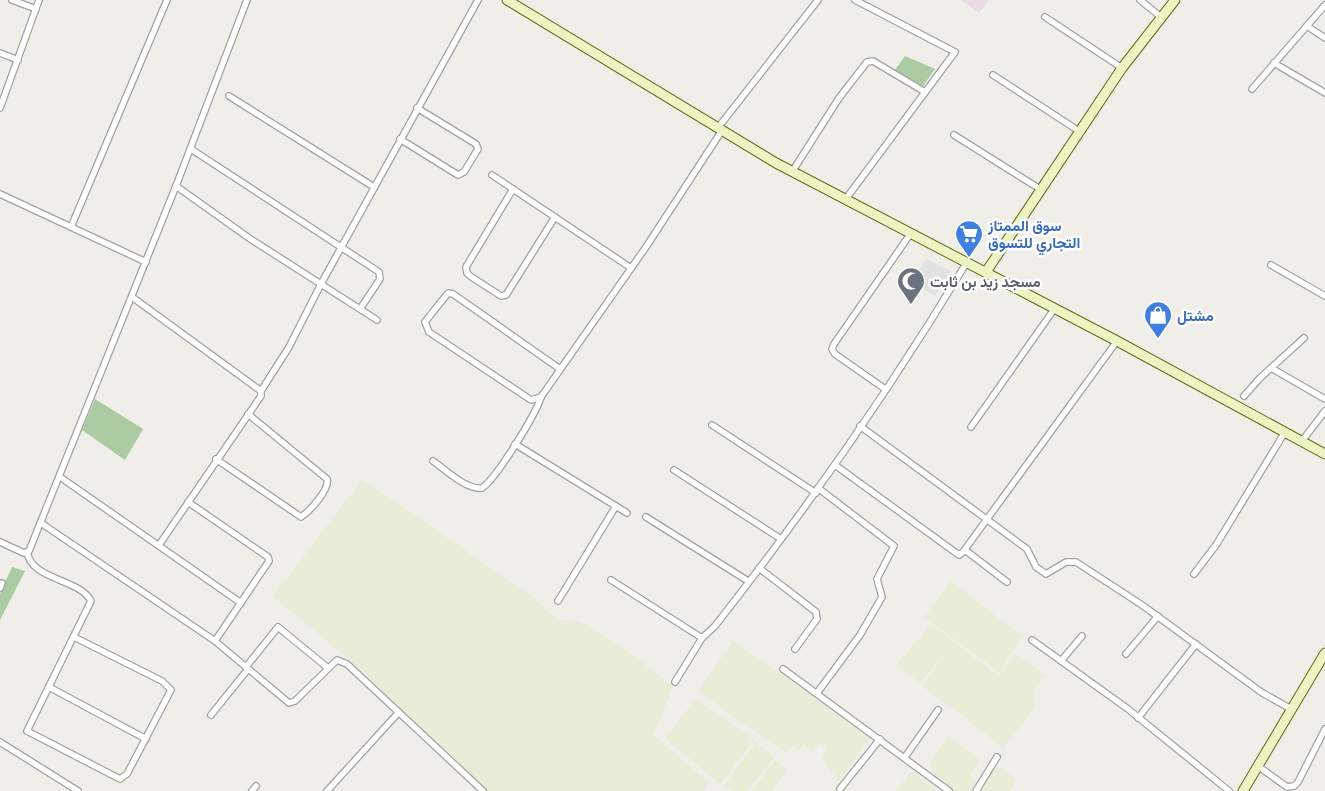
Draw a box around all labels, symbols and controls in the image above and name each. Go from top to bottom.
place label: سوق الممتاز التجاري للتسوق [987,216,1080,256]
supermarket icon: سوق الممتاز التجاري للتسوق [954,219,984,258]
mosque icon: مسجد زيد بن ثابت [896,266,926,305]
place label: مسجد زيد بن ثابت [930,272,1041,291]
shop icon: مشتل [1143,300,1173,339]
place label: مشتل [1177,306,1214,325]

